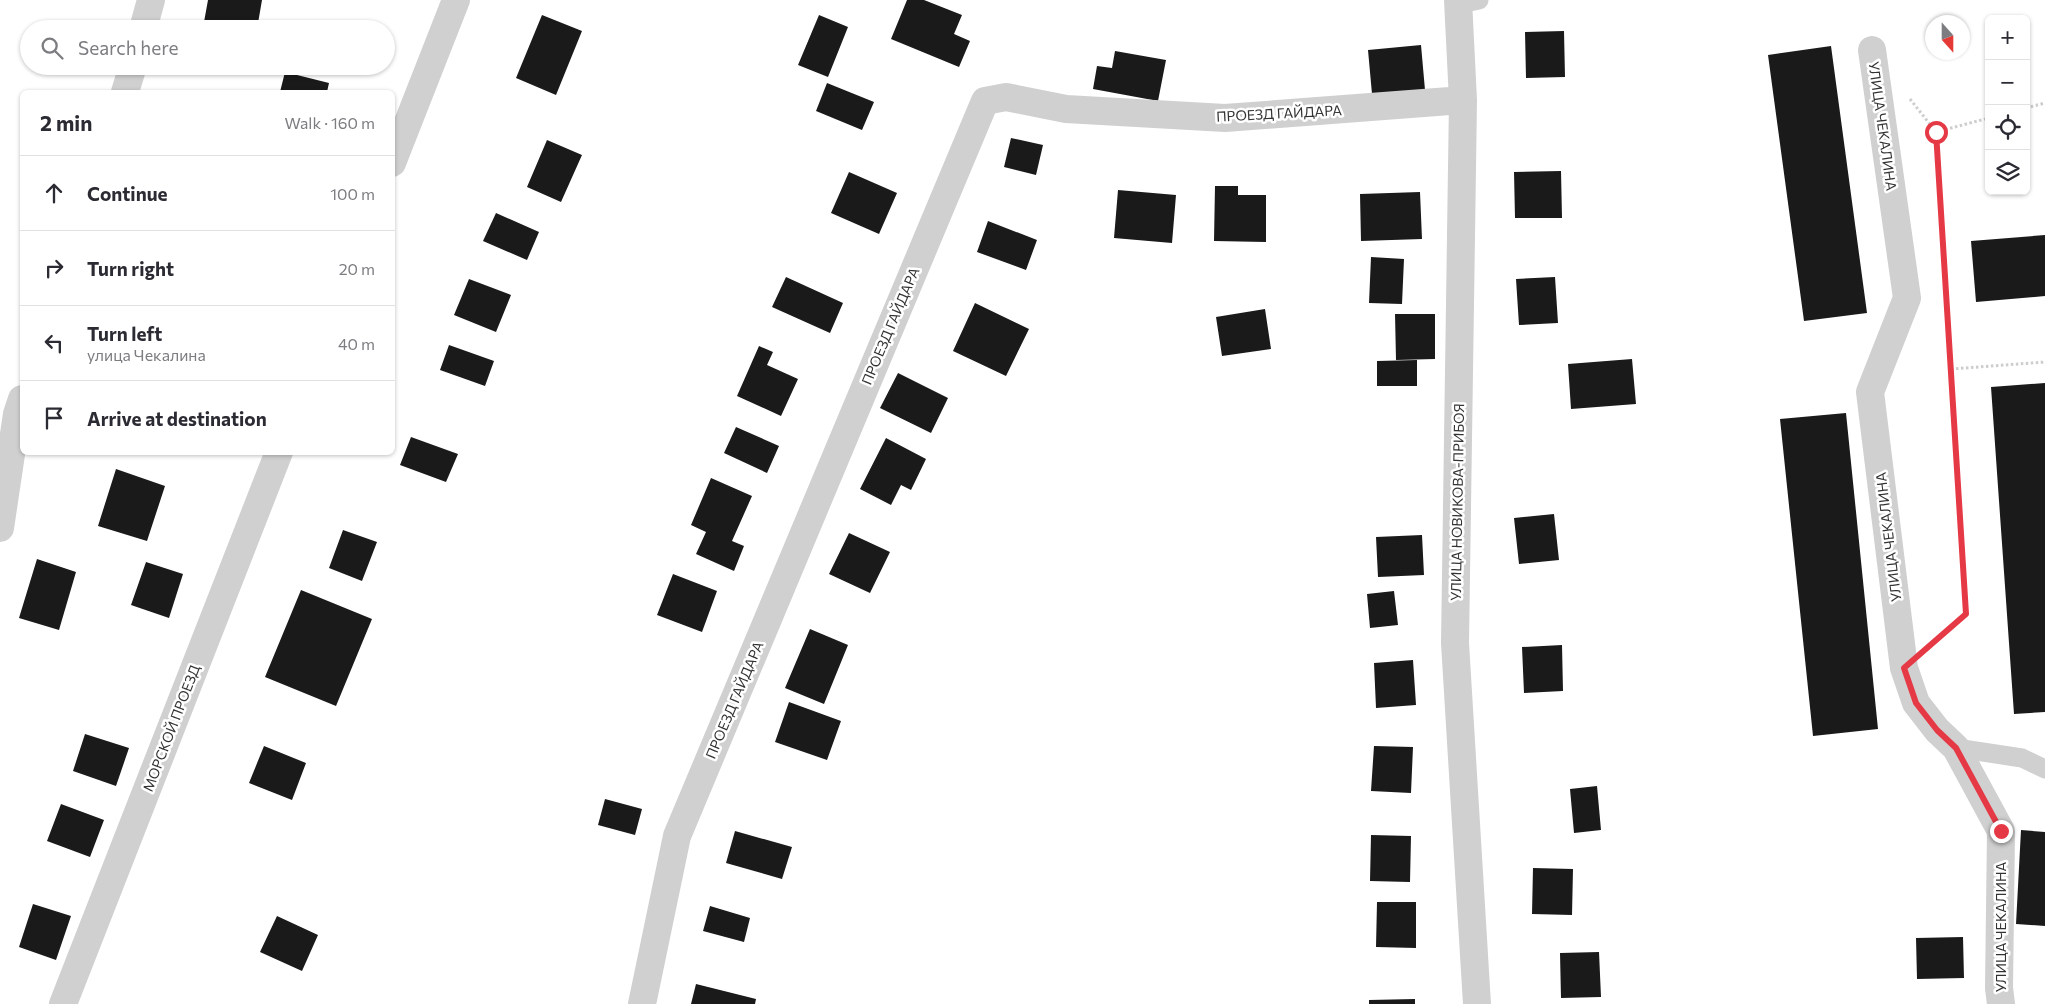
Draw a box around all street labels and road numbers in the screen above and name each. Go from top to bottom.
street label: УЛИЦА ЧЕКАЛИНА [1866,60,1901,192]
street label: ПРОЕЗД ГАЙДАРА [1216,101,1343,125]
street label: ПРОЕЗД ГАЙДАРА [858,264,923,387]
street label: УЛИЦА НОВИКОВА-ПРИБОЯ [1447,403,1467,601]
street label: УЛИЦА ЧЕКАЛИНА [1872,471,1904,603]
street label: ПРОЕЗД ГАЙДАРА [702,638,767,761]
street label: МОРСКОЙ ПРОЕЗД [139,662,203,794]
street label: УЛИЦА ЧЕКАЛИНА [1992,861,2009,992]

